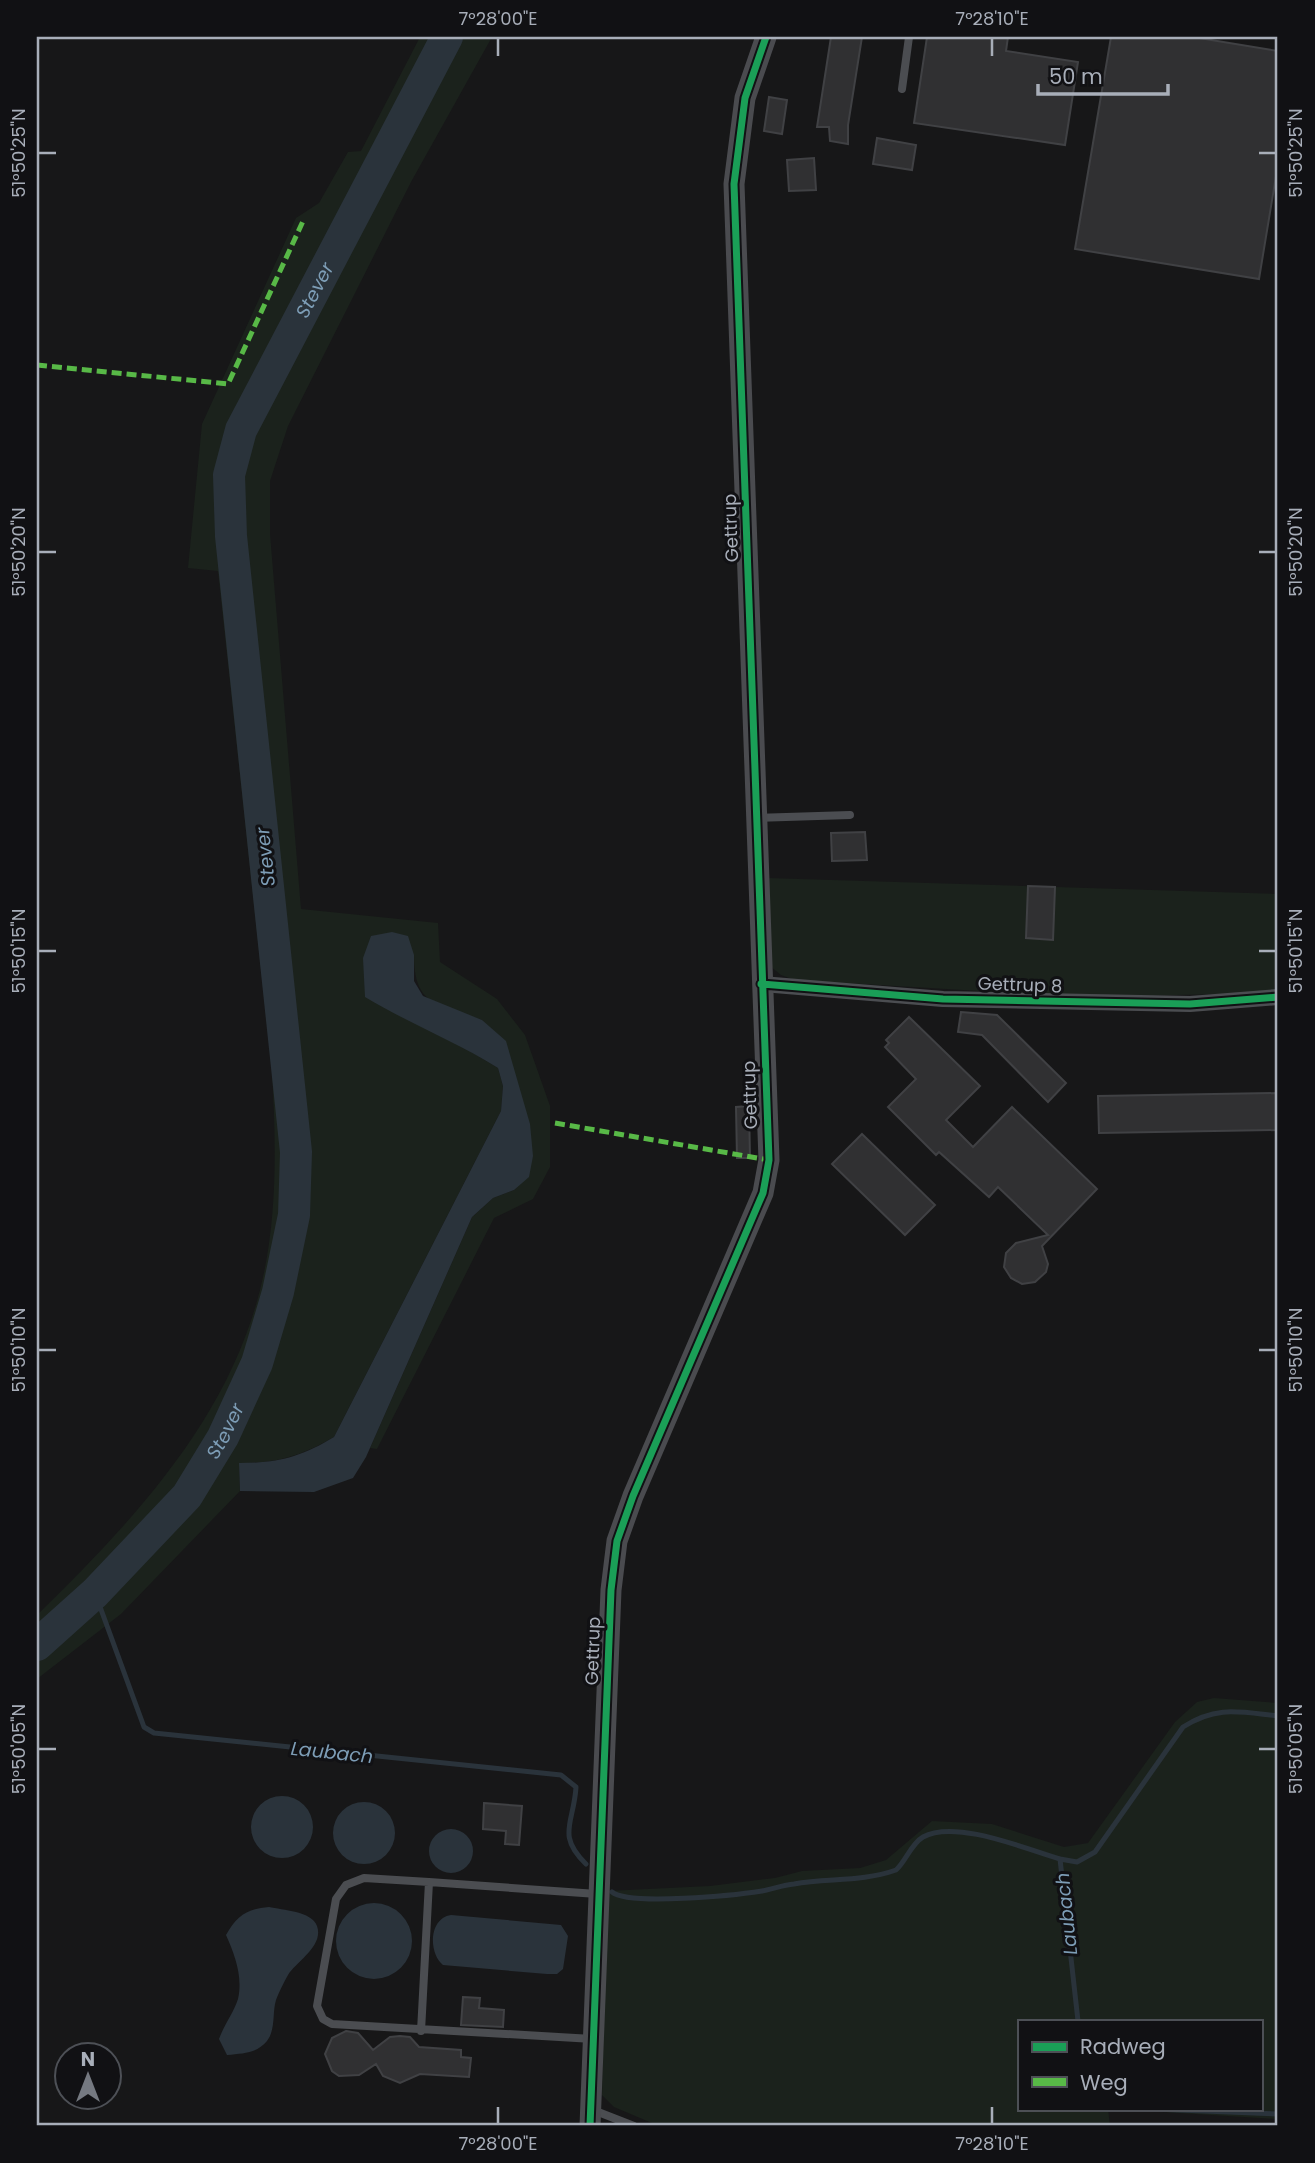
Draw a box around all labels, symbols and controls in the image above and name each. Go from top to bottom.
text: 7°28'00"E [459,6,537,31]
text: 7°28'10"E [955,6,1029,31]
scale bar [1038,52,1168,96]
text: 50 m [1049,62,1103,91]
text: 51°50'25"N [6,108,31,198]
text: 51°50'25"N [1283,108,1308,198]
water label: Stever [289,257,341,323]
street label: Gettrup [717,493,744,563]
text: 51°50'20"N [6,507,31,597]
text: 51°50'20"N [1283,507,1308,597]
water label: Stever [249,825,282,888]
text: 51°50'15"N [6,909,31,993]
text: 51°50'15"N [1283,909,1308,993]
street label: Gettrup 8 [977,971,1063,998]
street label: Gettrup [736,1060,763,1130]
text: 51°50'10"N [6,1308,31,1392]
text: 51°50'10"N [1283,1308,1308,1392]
water label: Stever [200,1398,251,1464]
street label: Gettrup [579,1616,606,1686]
text: 51°50'05"N [6,1704,31,1794]
text: 51°50'05"N [1283,1704,1308,1794]
water label: Laubach [289,1735,374,1770]
water label: Laubach [1049,1871,1084,1956]
legend [1018,2020,1262,2110]
text: Radweg [1080,2032,1166,2061]
north arrow [52,2040,122,2110]
text: N [81,2046,95,2073]
text: Weg [1080,2068,1128,2097]
text: 7°28'00"E [459,2131,537,2156]
text: 7°28'10"E [955,2131,1029,2156]

